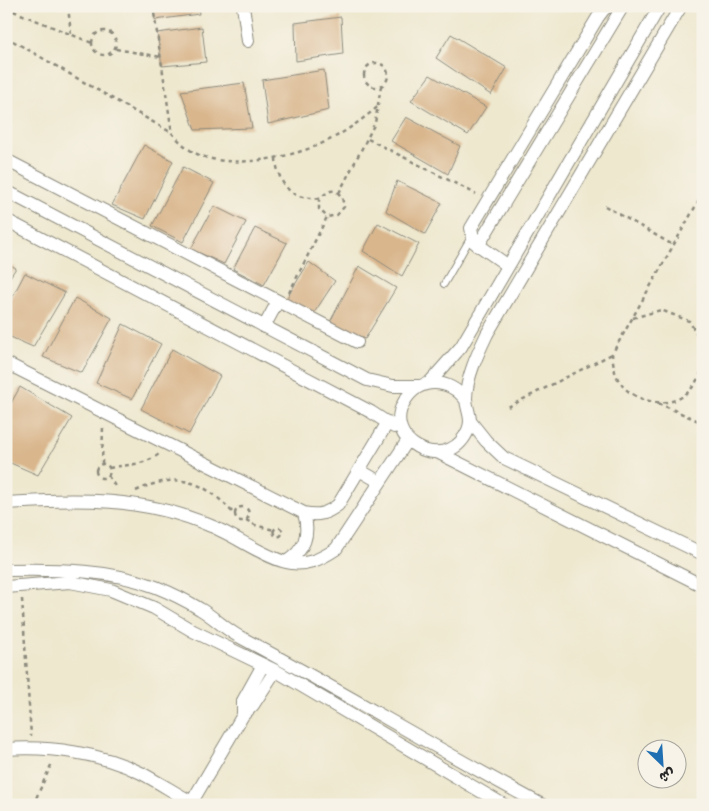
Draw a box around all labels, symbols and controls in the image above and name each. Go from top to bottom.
north arrow [636,738,686,788]
text: ش [655,761,680,790]

